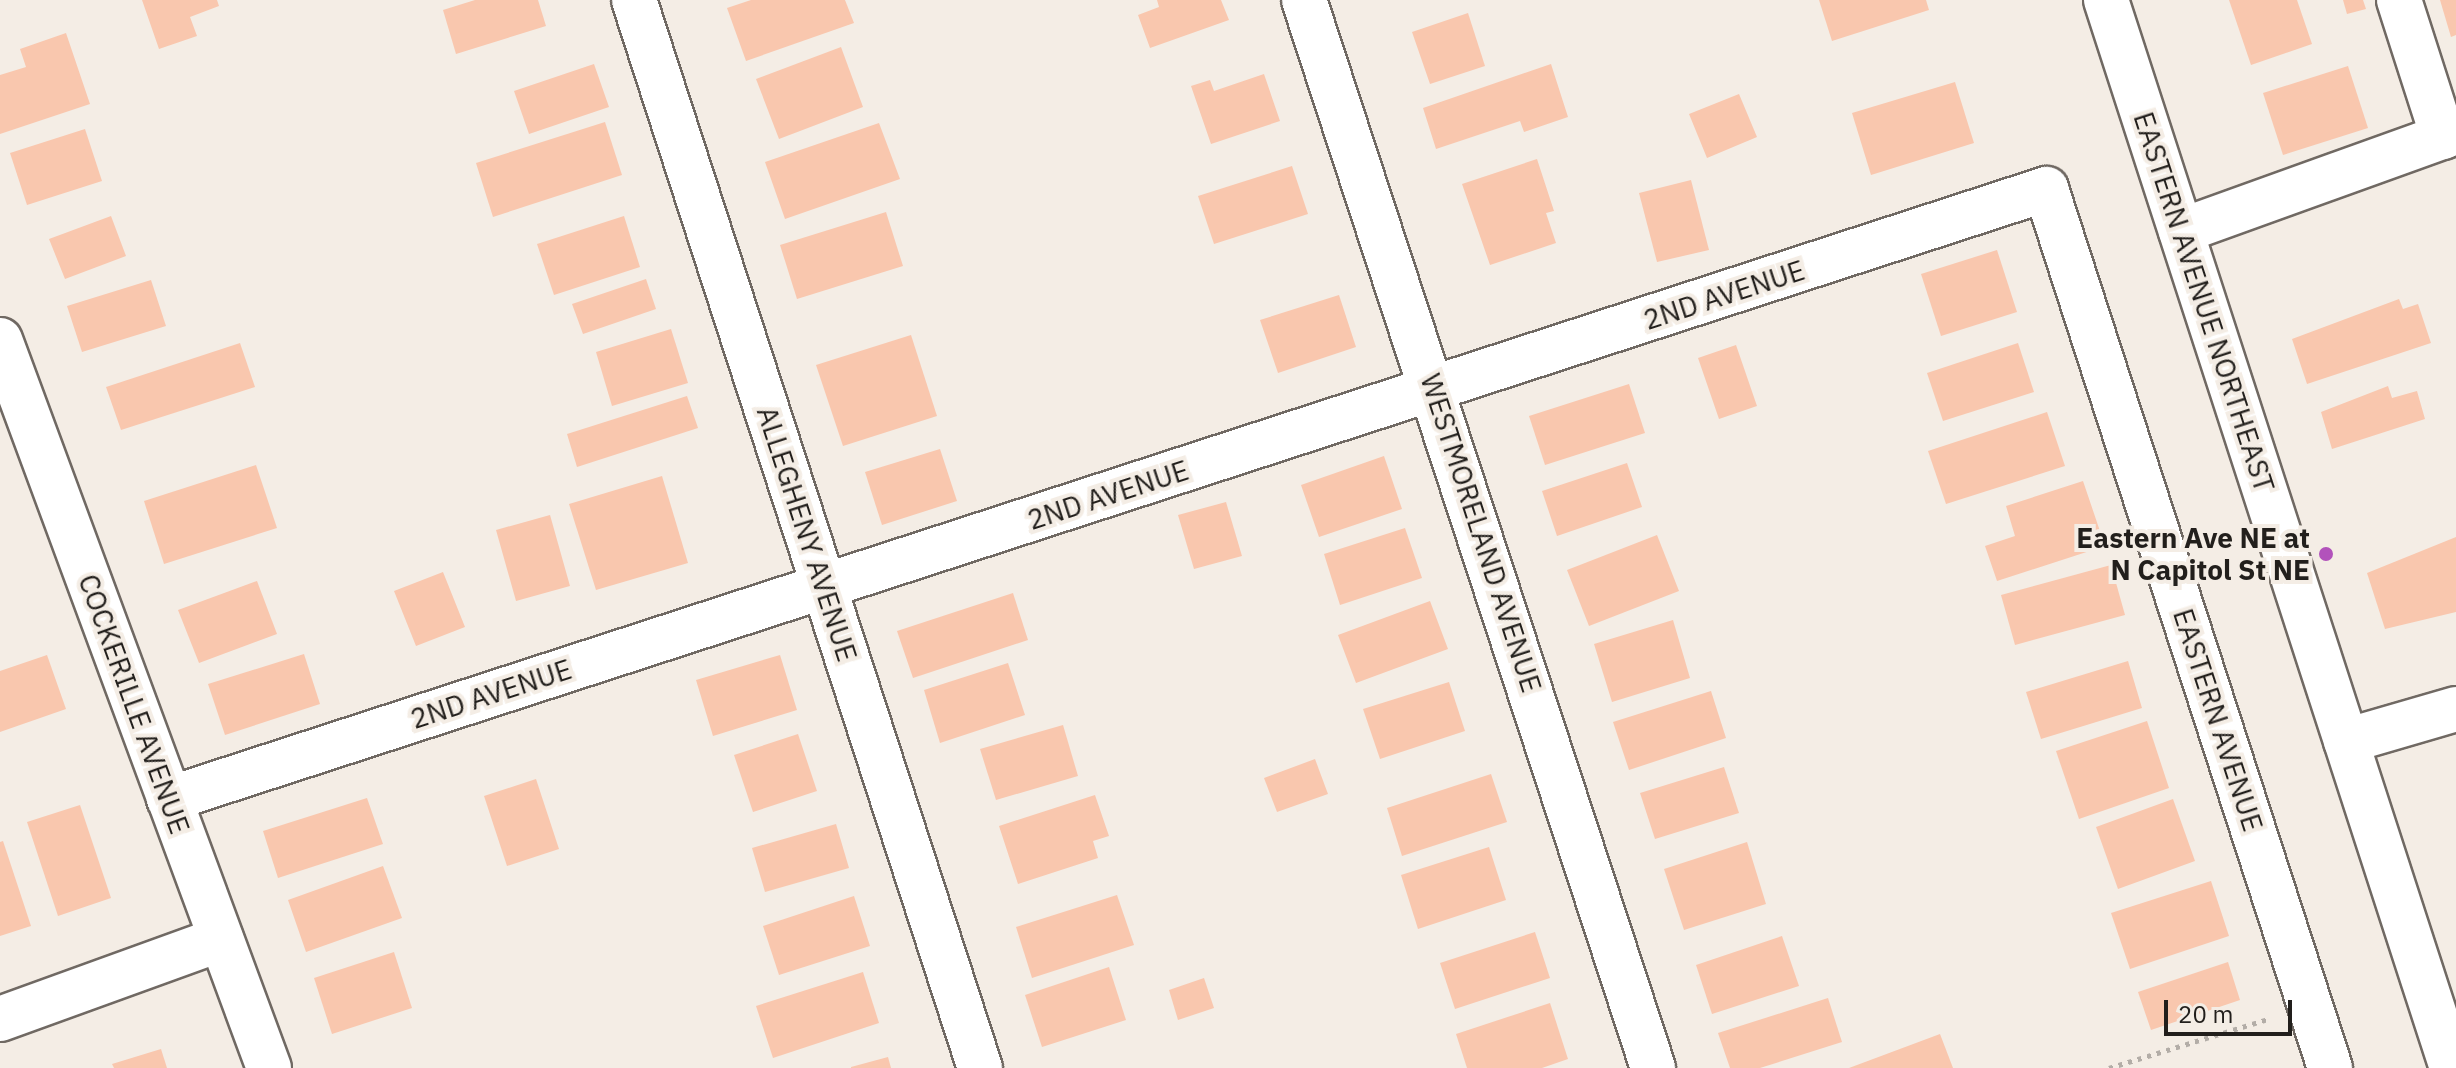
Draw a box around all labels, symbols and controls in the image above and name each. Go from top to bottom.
street label: EASTERN AVENUE NORTHEAST [2127,108,2281,496]
street label: 2ND AVENUE [1639,253,1809,337]
street label: WESTMORELAND AVENUE [1414,369,1548,697]
street label: ALLEGHENY AVENUE [750,402,864,666]
street label: 2ND AVENUE [1023,453,1193,537]
place label: Eastern Ave NE at N Capitol St NE [2076,521,2310,587]
marker: Eastern Ave NE at N Capitol St NE [2317,545,2335,563]
street label: COCKERILLE AVENUE [71,570,197,838]
street label: EASTERN AVENUE [2166,604,2270,836]
street label: 2ND AVENUE [406,652,576,736]
scale bar [2168,984,2296,1034]
text: 20 m [2178,998,2233,1030]

